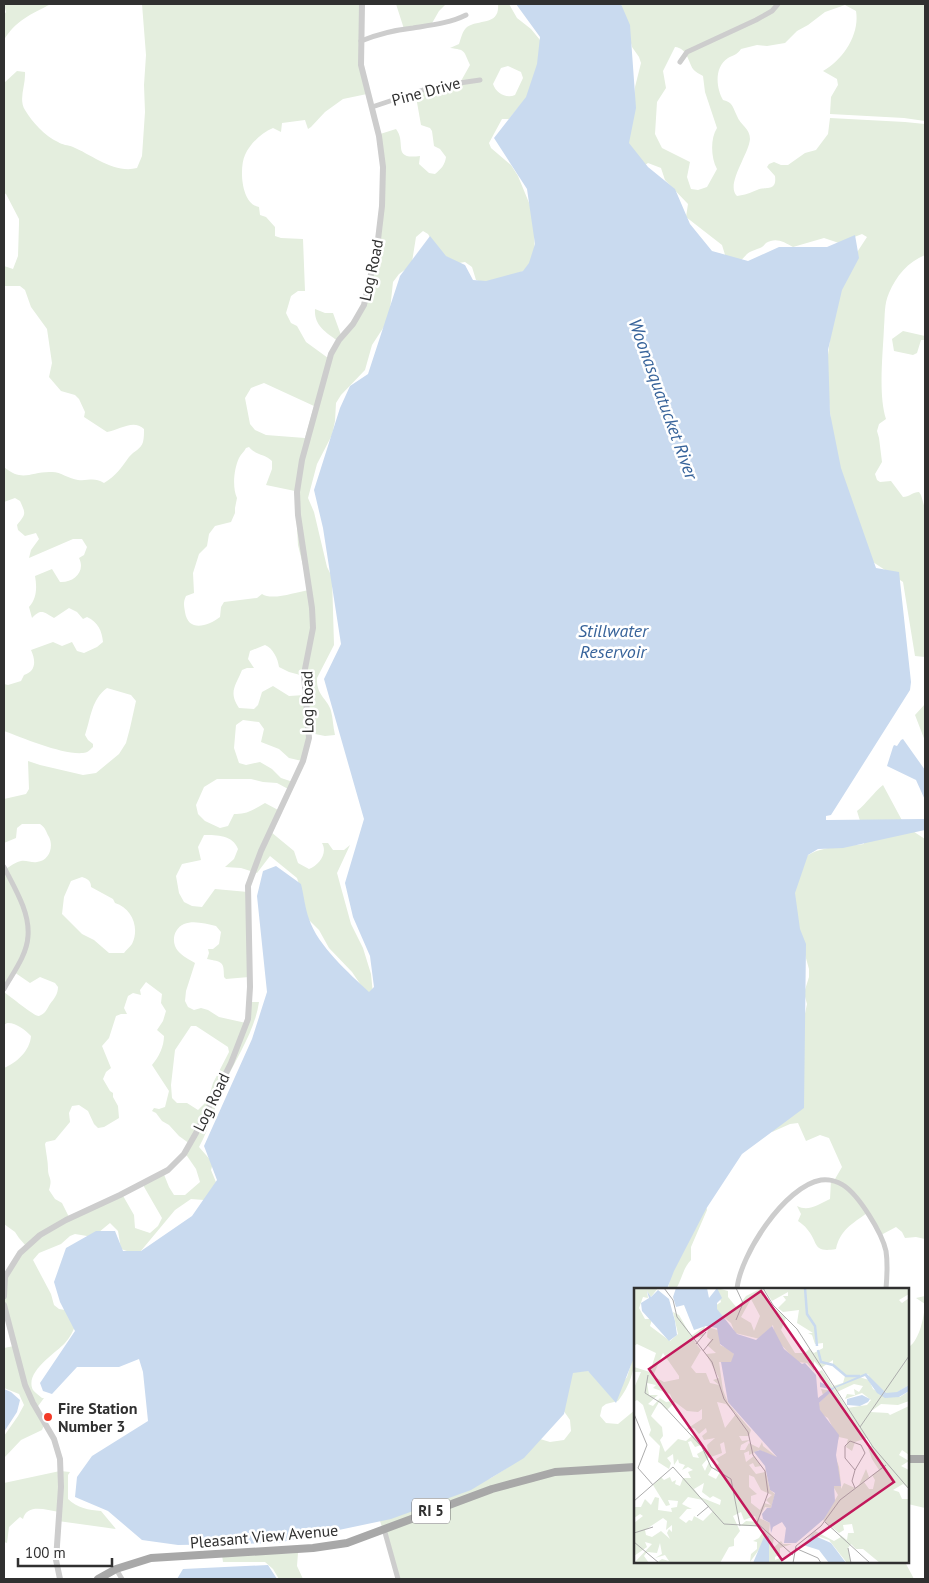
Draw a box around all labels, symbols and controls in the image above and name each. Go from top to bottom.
street label: Pine Drive [389,72,463,110]
street label: Log Road [355,237,387,303]
water label: Woonasquatucket River [624,315,704,483]
water label: Stillwater Reservoir [578,619,649,663]
street label: Log Road [296,671,318,733]
street label: Log Road [188,1069,234,1135]
inset map [634,1288,909,1563]
place label: Fire Station Number 3 [58,1398,137,1436]
marker: Fire Station Number 3 [42,1411,54,1423]
road number: RI 5 [412,1498,450,1524]
street label: Pleasant View Avenue [189,1520,339,1552]
scale bar [18,1536,111,1568]
text: 100 m [25,1543,66,1562]

